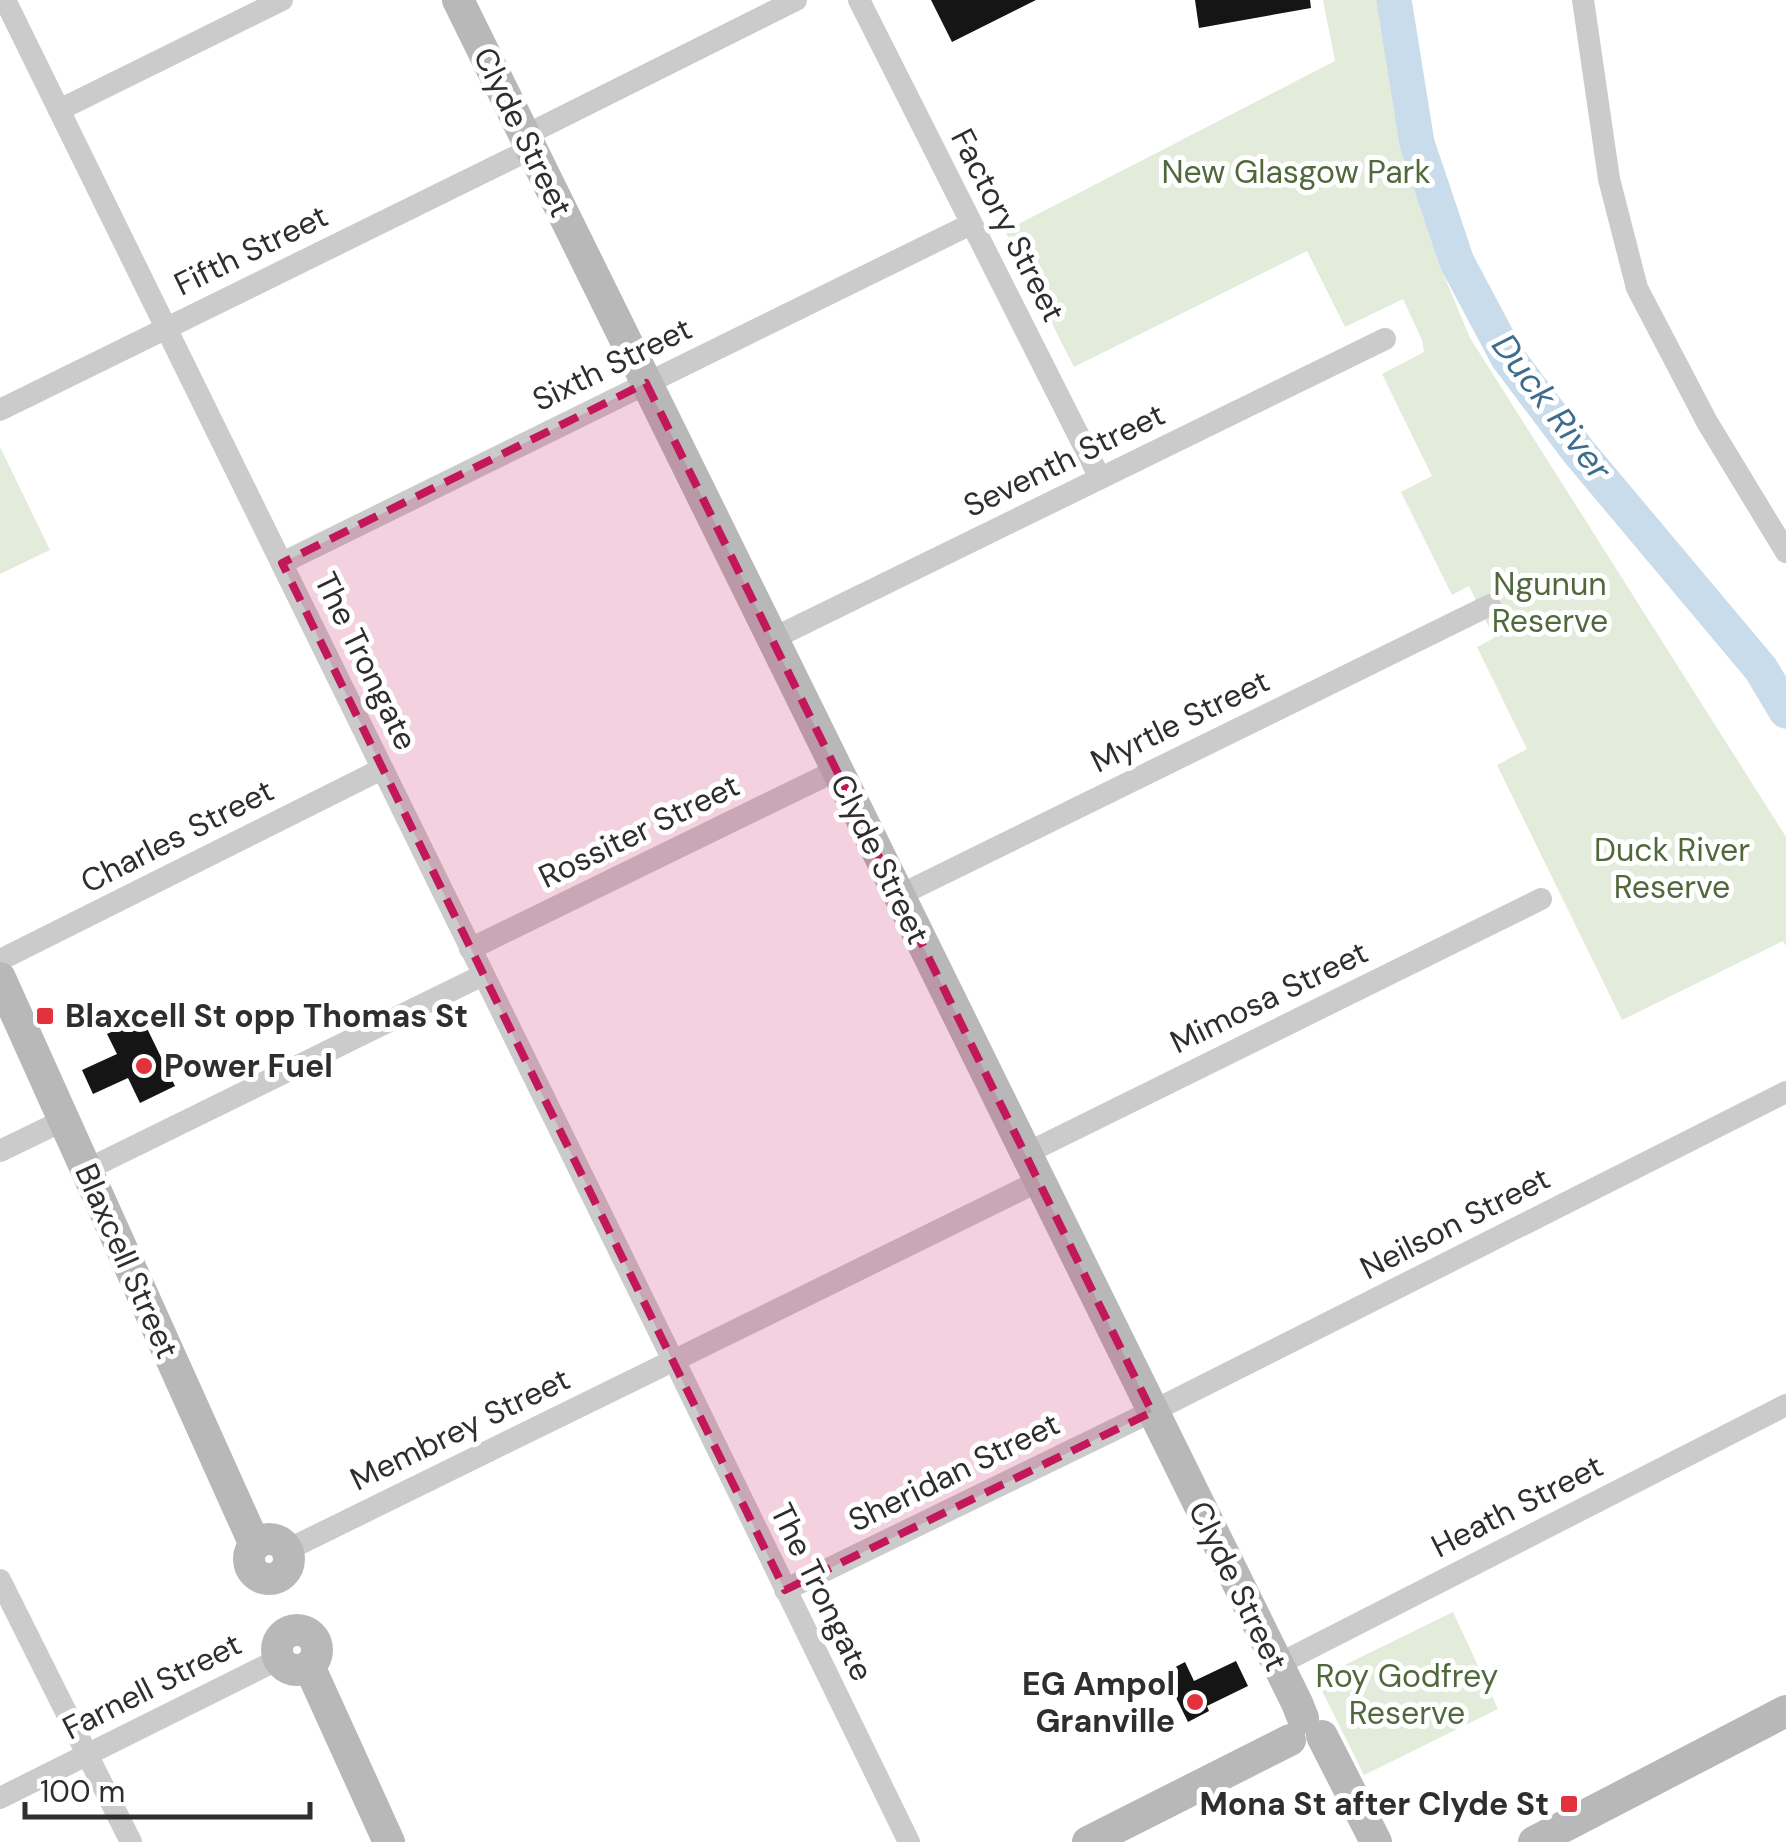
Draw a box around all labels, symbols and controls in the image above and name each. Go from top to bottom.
street label: Clyde Street [464,40,582,224]
street label: Factory Street [941,121,1075,329]
park label: New Glasgow Park [1161,151,1431,193]
street label: Fifth Street [167,195,335,305]
street label: Sixth Street [525,307,699,421]
water label: Duck River [1482,324,1623,491]
street label: Seventh Street [956,393,1172,527]
park label: Ngunun Reserve [1492,563,1608,642]
street label: The Trongate [305,565,427,757]
street label: Myrtle Street [1084,660,1276,782]
street label: Rossiter Street [532,764,746,898]
street label: Clyde Street [821,767,939,951]
street label: Charles Street [73,769,281,903]
park label: Duck River Reserve [1594,829,1750,908]
street label: Mimosa Street [1163,931,1375,1063]
place label: Blaxcell St opp Thomas St [65,995,468,1037]
marker: Blaxcell St opp Thomas St [34,1005,56,1027]
place label: Power Fuel [164,1045,333,1087]
marker: Power Fuel [133,1055,155,1077]
street label: Blaxcell Street [65,1157,189,1365]
street label: Neilson Street [1353,1157,1557,1289]
street label: Membrey Street [343,1358,577,1500]
street label: Sheridan Street [842,1403,1066,1541]
street label: Heath Street [1424,1445,1610,1567]
street label: Clyde Street [1179,1494,1297,1678]
street label: The Trongate [761,1496,883,1688]
street label: Farnell Street [55,1623,249,1749]
park label: Roy Godfrey Reserve [1316,1655,1499,1734]
place label: EG Ampol Granville [1022,1663,1175,1742]
marker: EG Ampol Granville [1184,1691,1206,1713]
scale bar [25,1757,310,1819]
text: 100 m [40,1772,125,1811]
place label: Mona St after Clyde St [1199,1783,1549,1825]
marker: Mona St after Clyde St [1558,1793,1580,1815]

